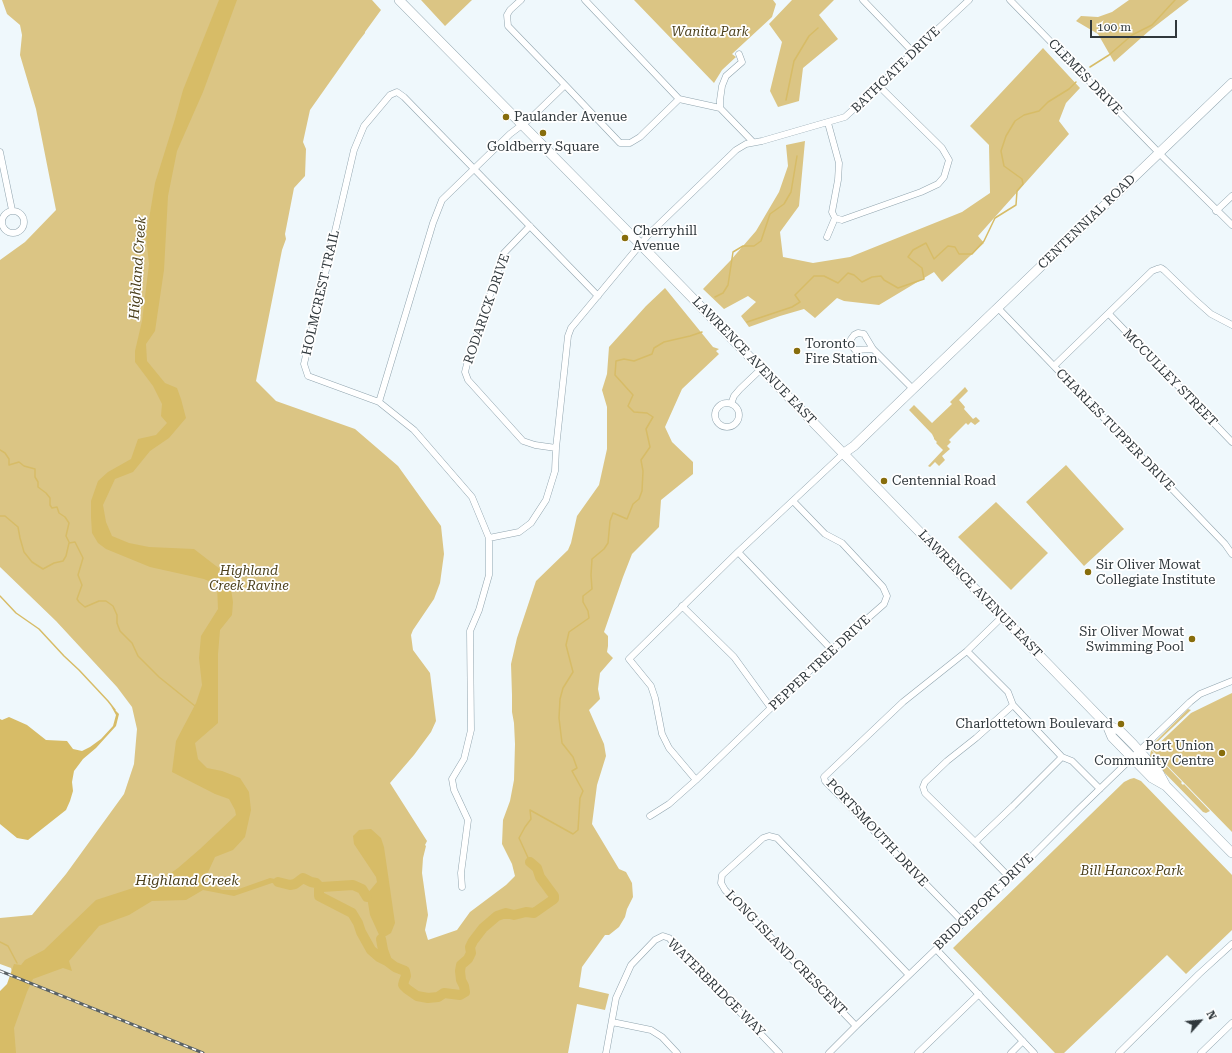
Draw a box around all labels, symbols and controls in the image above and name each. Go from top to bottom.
scale bar [1092,12,1179,38]
text: 100 m [1097,20,1131,34]
park label: Wanita Park [672,24,748,40]
street label: BATHGATE DRIVE [848,24,944,116]
street label: CLEMES DRIVE [1045,36,1125,118]
place label: Paulander Avenue [514,109,627,125]
marker: Paulander Avenue [501,112,511,122]
marker: Goldberry Square [538,128,548,138]
place label: Goldberry Square [487,139,599,155]
street label: CENTENNIAL ROAD [1035,171,1139,273]
water label: Highland Creek [126,216,150,320]
place label: Cherryhill Avenue [633,223,697,254]
street label: HOLMCREST TRAIL [299,229,343,357]
marker: Cherryhill Avenue [620,233,630,243]
street label: RODARICK DRIVE [461,252,513,366]
street label: LAWRENCE AVENUE EAST [689,294,819,428]
street label: MCCULLEY STREET [1120,326,1220,430]
place label: Toronto Fire Station [805,336,878,367]
marker: Toronto Fire Station [792,346,802,356]
street label: CHARLES TUPPER DRIVE [1052,366,1178,494]
place label: Centennial Road [892,473,996,489]
marker: Centennial Road [879,476,889,486]
street label: LAWRENCE AVENUE EAST [915,527,1045,661]
place label: Sir Oliver Mowat Collegiate Institute [1096,557,1215,588]
park label: Highland Creek Ravine [209,563,289,594]
marker: Sir Oliver Mowat Collegiate Institute [1083,567,1093,577]
street label: PEPPER TREE DRIVE [766,612,874,714]
place label: Sir Oliver Mowat Swimming Pool [1079,624,1184,655]
marker: Sir Oliver Mowat Swimming Pool [1187,634,1197,644]
place label: Charlottetown Boulevard [955,716,1113,732]
marker: Charlottetown Boulevard [1116,719,1126,729]
place label: Port Union Community Centre [1094,738,1214,769]
marker: Port Union Community Centre [1217,748,1227,758]
street label: PORTSMOUTH DRIVE [823,776,931,890]
street label: BRIDGEPORT DRIVE [931,850,1037,954]
park label: Bill Hancox Park [1081,863,1183,879]
water label: Highland Creek [135,873,239,889]
street label: LONG ISLAND CRESCENT [722,887,850,1019]
street label: WATERBRIDGE WAY [664,936,768,1040]
north arrow [1180,1001,1220,1041]
text: N [1203,1009,1219,1022]

